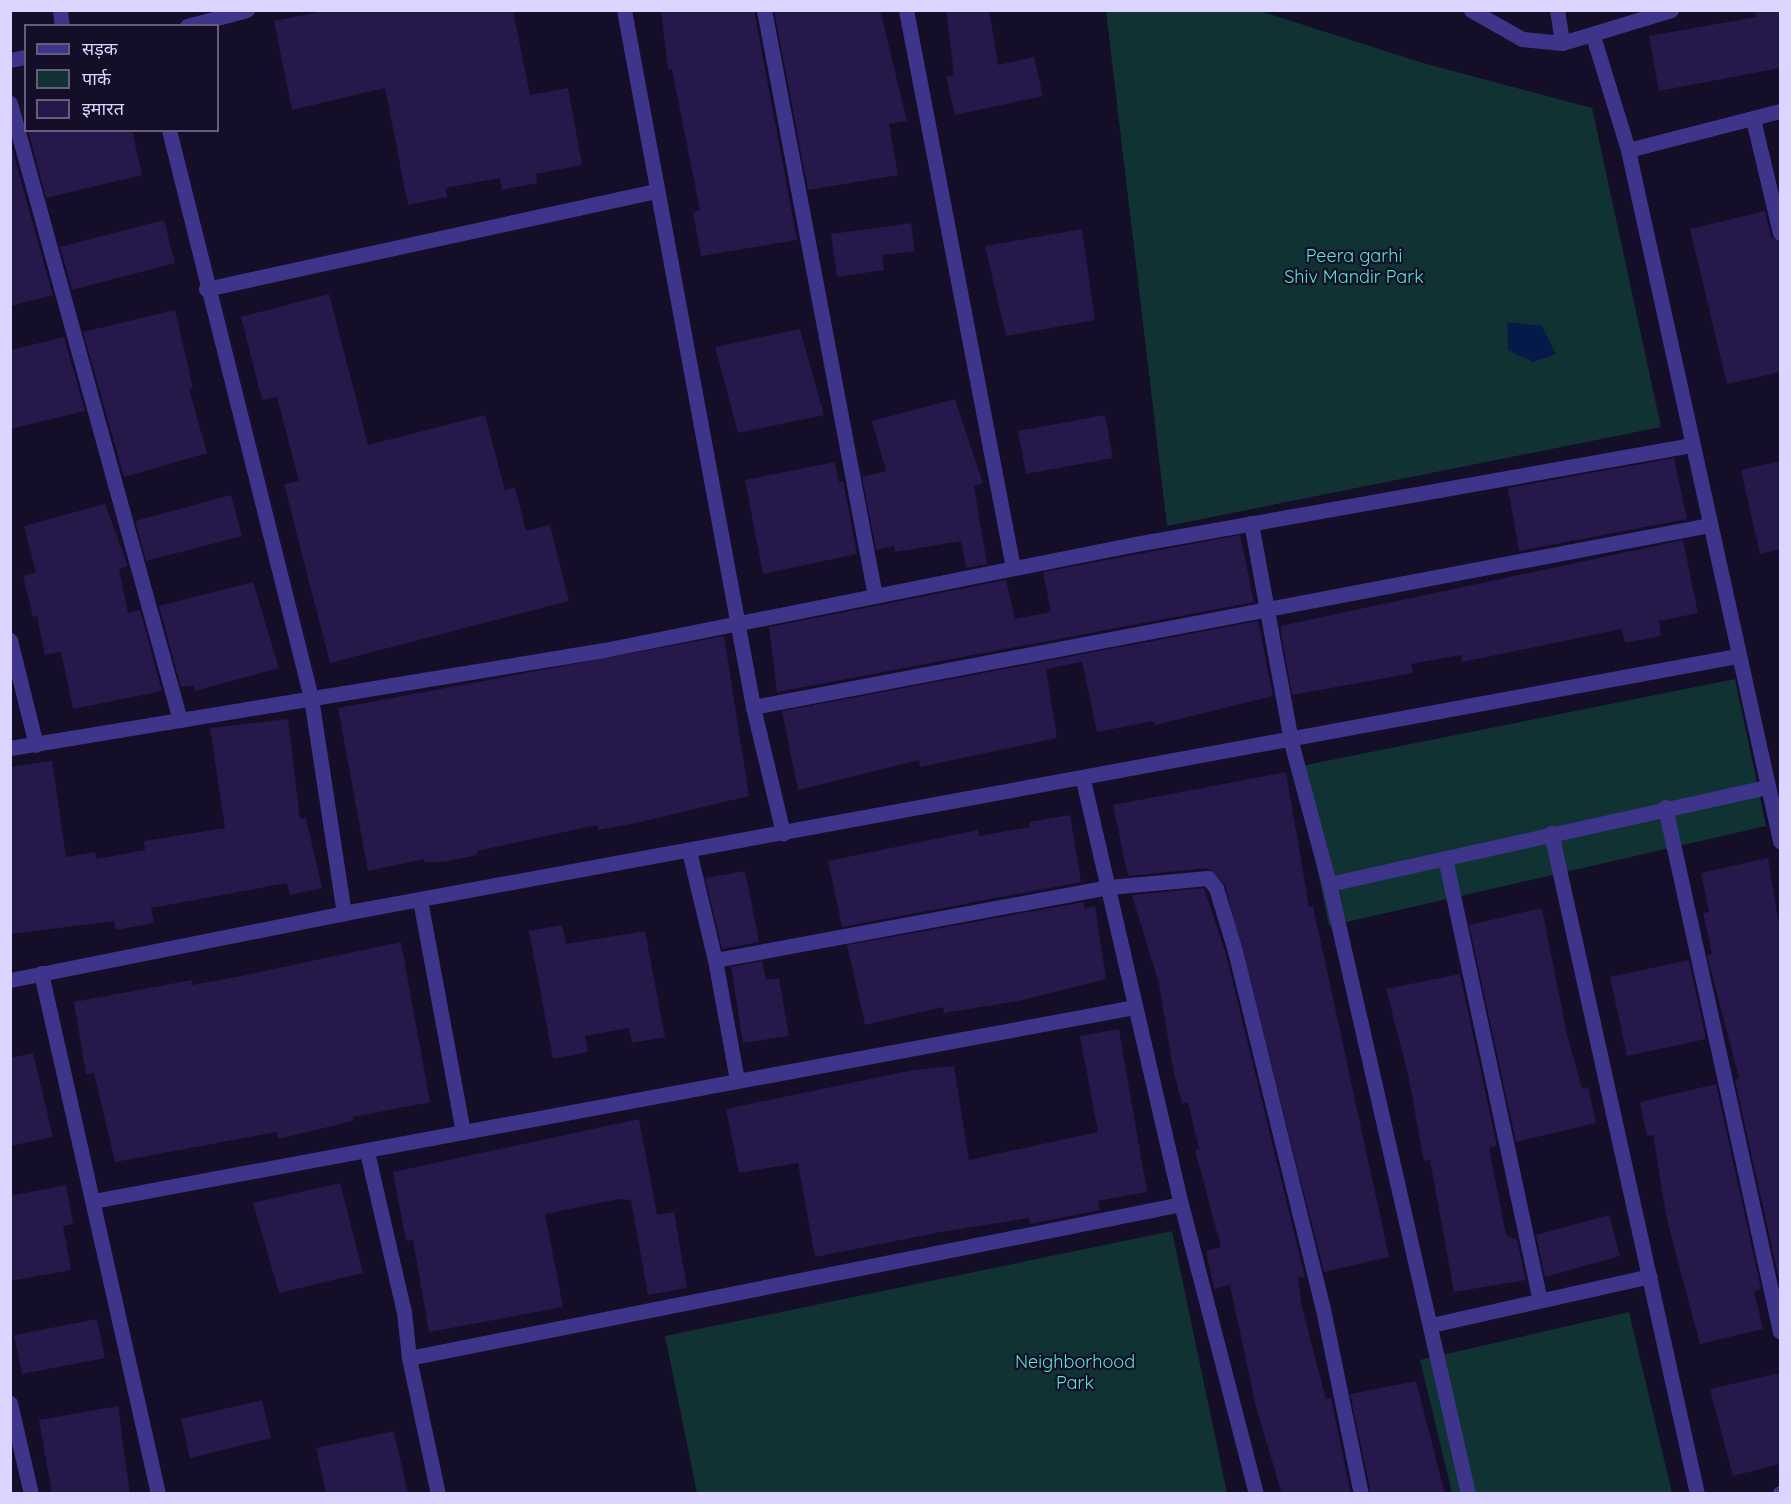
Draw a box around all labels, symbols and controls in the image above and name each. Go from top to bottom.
legend [24,24,219,132]
text: सड़क [82,37,118,60]
text: पार्क [82,67,111,90]
text: इमारत [82,97,124,120]
park label: Peera garhi Shiv Mandir Park [1284,246,1424,288]
park label: Neighborhood Park [1015,1352,1135,1394]

